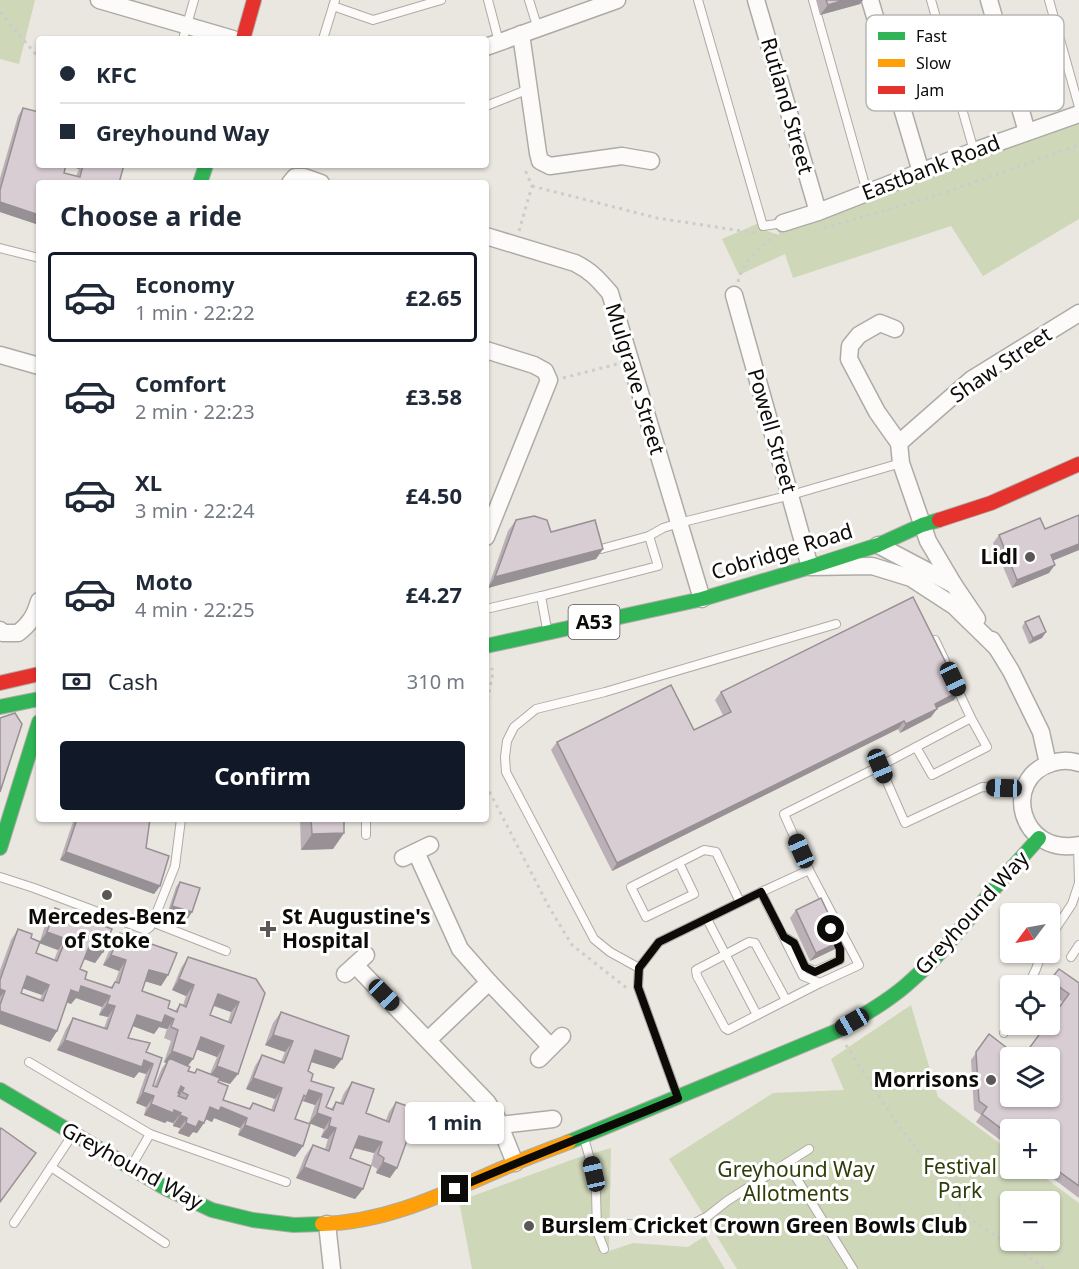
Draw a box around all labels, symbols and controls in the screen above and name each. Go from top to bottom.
legend [866,15,1064,111]
text: Fast [916,25,947,47]
street label: Rutland Street [755,34,821,178]
text: Slow [916,52,951,74]
text: KFC [96,59,137,89]
text: Jam [914,79,944,101]
text: Greyhound Way [96,117,269,147]
street label: Eastbank Road [858,128,1004,206]
text: Choose a ride [60,197,242,234]
text: Economy [135,269,234,299]
icon: car [63,270,117,324]
text: £2.65 [405,282,462,312]
text: 1 min · 22:22 [135,299,255,326]
street label: Mulgrave Street [600,300,672,458]
street label: Shaw Street [944,320,1057,408]
street label: Powell Street [742,365,804,497]
text: Comfort [135,368,226,398]
icon: car [63,369,117,423]
text: £3.58 [405,381,462,411]
text: 2 min · 22:23 [135,398,255,425]
text: XL [135,467,162,497]
icon: car [63,468,117,522]
text: £4.50 [405,480,462,510]
text: 3 min · 22:24 [135,497,255,524]
street label: Cobridge Road [708,516,856,586]
place label: Lidl [980,542,1018,570]
marker: Lidl [1023,550,1037,564]
text: Moto [135,566,193,596]
icon: car [63,567,117,621]
text: £4.27 [405,579,462,609]
text: 4 min · 22:25 [135,596,255,623]
road number: A53 [568,605,620,639]
car [937,659,969,699]
icon: cash [60,665,93,698]
text: Cash [108,666,158,696]
text: 310 m [407,668,465,695]
button: Confirm [60,741,465,810]
car [865,746,895,786]
car [986,778,1022,798]
car [785,831,817,871]
street label: Greyhound Way [908,844,1034,980]
marker: Mercedes-Benz of Stoke [100,888,114,902]
place label: Mercedes-Benz of Stoke [28,902,186,954]
place label: St Augustine's Hospital [282,902,431,954]
north arrow [1000,903,1060,963]
map controls [1000,903,1060,1251]
route start [817,915,844,942]
marker: St Augustine's Hospital [259,920,277,938]
button: locate [1000,975,1060,1035]
car [365,976,403,1014]
car [832,1005,872,1039]
button: layers [1000,1047,1060,1107]
place label: Morrisons [873,1065,979,1093]
marker: Morrisons [984,1073,998,1087]
callout: 1 min [406,1102,504,1144]
text: 1 min [427,1109,482,1136]
street label: Greyhound Way [57,1115,208,1216]
button: + [1000,1119,1060,1179]
park label: Festival Park [923,1152,997,1204]
car [581,1154,607,1194]
park label: Greyhound Way Allotments [717,1155,875,1207]
route end [441,1175,468,1202]
button: − [1000,1191,1060,1251]
place label: Burslem Cricket Crown Green Bowls Club [541,1211,968,1239]
marker: Burslem Cricket Crown Green Bowls Club [522,1219,536,1233]

